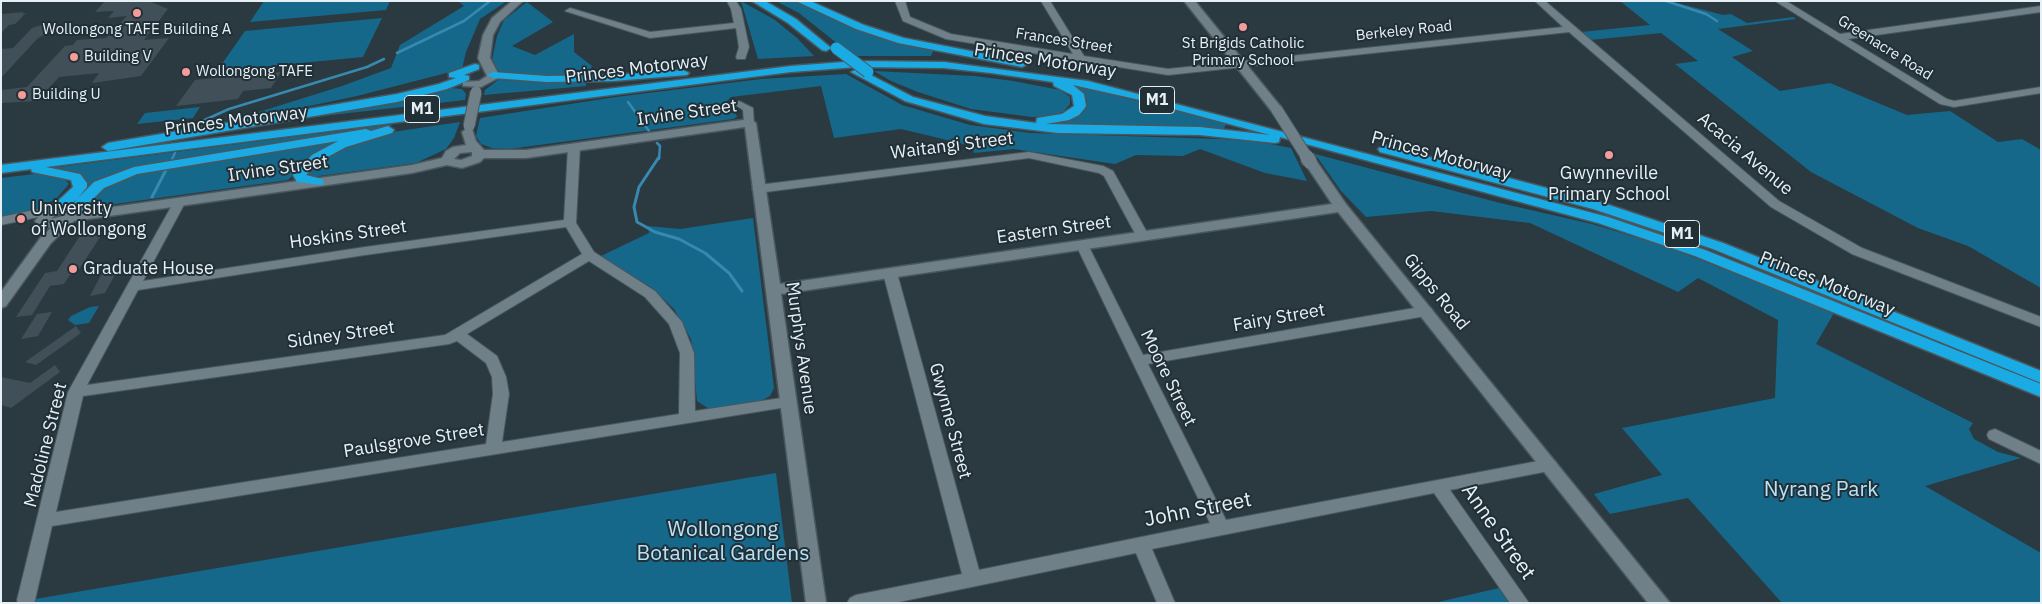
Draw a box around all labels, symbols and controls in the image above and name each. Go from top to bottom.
marker: Wollongong TAFE Building A [131,7,143,19]
street label: Greenacre Road [1834,12,1936,84]
street label: Berkeley Road [1355,17,1453,45]
place label: Wollongong TAFE Building A [43,21,231,39]
marker: St Brigids Catholic Primary School [1237,21,1249,33]
street label: Frances Street [1014,24,1114,58]
place label: St Brigids Catholic Primary School [1182,35,1304,70]
street label: Princes Motorway [972,39,1118,83]
place label: Building V [84,48,152,66]
street label: Princes Motorway [564,50,710,88]
marker: Building V [68,51,80,63]
place label: Wollongong TAFE [196,63,313,81]
marker: Wollongong TAFE [180,66,192,78]
place label: Building U [32,86,101,104]
road number: M1 [1140,86,1174,114]
marker: Building U [16,89,28,101]
street label: Irvine Street [635,95,739,131]
road number: M1 [404,96,440,122]
street label: Princes Motorway [163,102,309,140]
street label: Acacia Avenue [1693,108,1797,200]
street label: Princes Motorway [1369,127,1513,185]
street label: Waitangi Street [889,128,1015,164]
marker: Gwynneville Primary School [1603,149,1615,161]
street label: Irvine Street [226,151,330,187]
place label: Gwynneville Primary School [1548,163,1670,205]
place label: University of Wollongong [31,198,146,240]
street label: Eastern Street [995,211,1113,249]
marker: University of Wollongong [15,213,27,225]
street label: Hoskins Street [288,216,408,254]
road number: M1 [1664,220,1700,248]
street label: Princes Motorway [1756,247,1898,321]
street label: Gipps Road [1399,249,1473,335]
place label: Graduate House [83,258,214,280]
marker: Graduate House [67,263,79,275]
street label: Murphys Avenue [781,280,821,416]
street label: Fairy Street [1231,299,1327,337]
street label: Sidney Street [286,317,396,353]
street label: Moore Street [1135,326,1201,430]
street label: Gwynne Street [924,361,976,481]
street label: Madoline Street [20,380,72,510]
street label: Paulsgrove Street [342,419,486,463]
park label: Nyrang Park [1764,477,1878,503]
street label: Anne Street [1456,479,1540,585]
street label: John Street [1142,487,1254,533]
park label: Wollongong Botanical Gardens [637,517,809,567]

